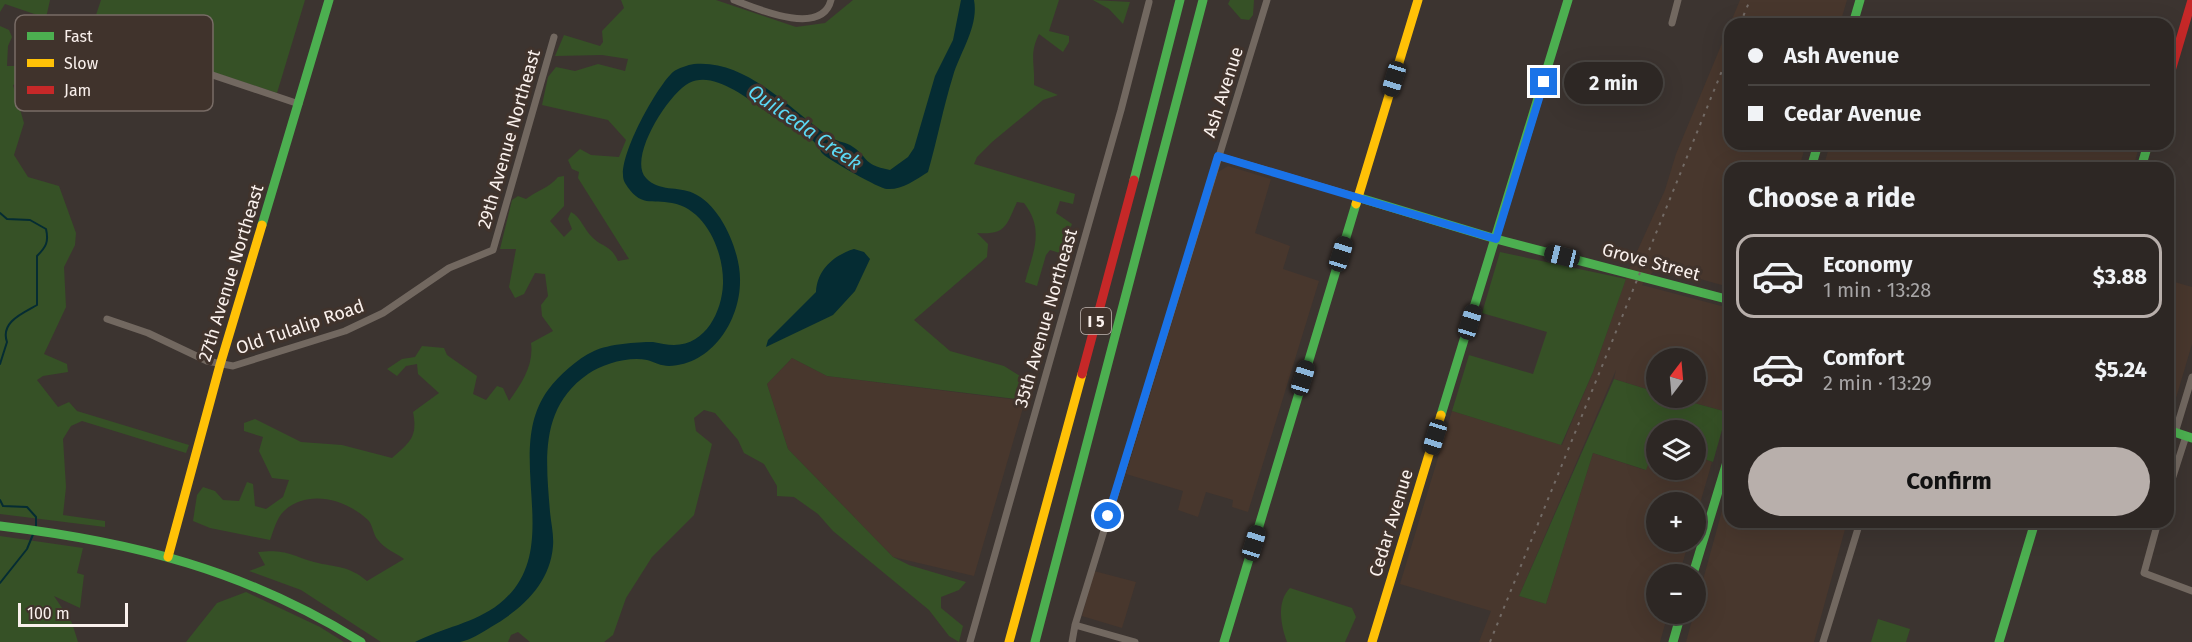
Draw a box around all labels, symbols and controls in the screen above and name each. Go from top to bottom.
legend [15,15,213,111]
text: Fast [64,27,93,46]
text: Ash Avenue [1784,42,1899,69]
street label: Ash Avenue [1198,44,1248,140]
street label: 29th Avenue Northeast [473,46,545,231]
text: Slow [64,54,99,73]
car [1380,59,1408,99]
callout: 2 min [1565,61,1664,103]
route end [1530,68,1557,95]
text: 2 min [1589,71,1638,95]
water label: Quilceda Creek [744,79,867,175]
text: Jam [64,81,91,100]
text: Cedar Avenue [1784,100,1921,127]
street label: 27th Avenue Northeast [194,181,269,364]
text: Choose a ride [1748,182,1915,214]
street label: 35th Avenue Northeast [1010,226,1082,410]
car [1327,234,1355,274]
street label: Grove Street [1600,238,1703,286]
car [1542,243,1582,269]
icon: car [1751,249,1805,303]
text: Economy [1823,251,1912,278]
text: $3.88 [2093,263,2147,290]
text: 1 min · 13:28 [1823,278,1931,302]
street label: Old Tulalip Road [233,295,367,359]
car [1456,302,1484,342]
road number: I 5 [1081,308,1111,334]
icon: car [1751,342,1805,396]
text: Comfort [1823,344,1904,371]
north arrow [1646,348,1706,408]
map controls [1646,348,1706,624]
text: $5.24 [2095,356,2147,383]
car [1289,358,1317,398]
text: 2 min · 13:29 [1823,371,1932,395]
car [1421,417,1449,457]
button: layers [1646,420,1706,480]
button: Confirm [1748,447,2150,516]
street label: Cedar Avenue [1364,466,1418,580]
button: + [1646,492,1706,552]
route start [1094,502,1121,529]
car [1240,523,1268,563]
button: − [1646,564,1706,624]
scale bar [18,600,128,628]
text: 100 m [27,604,70,623]

